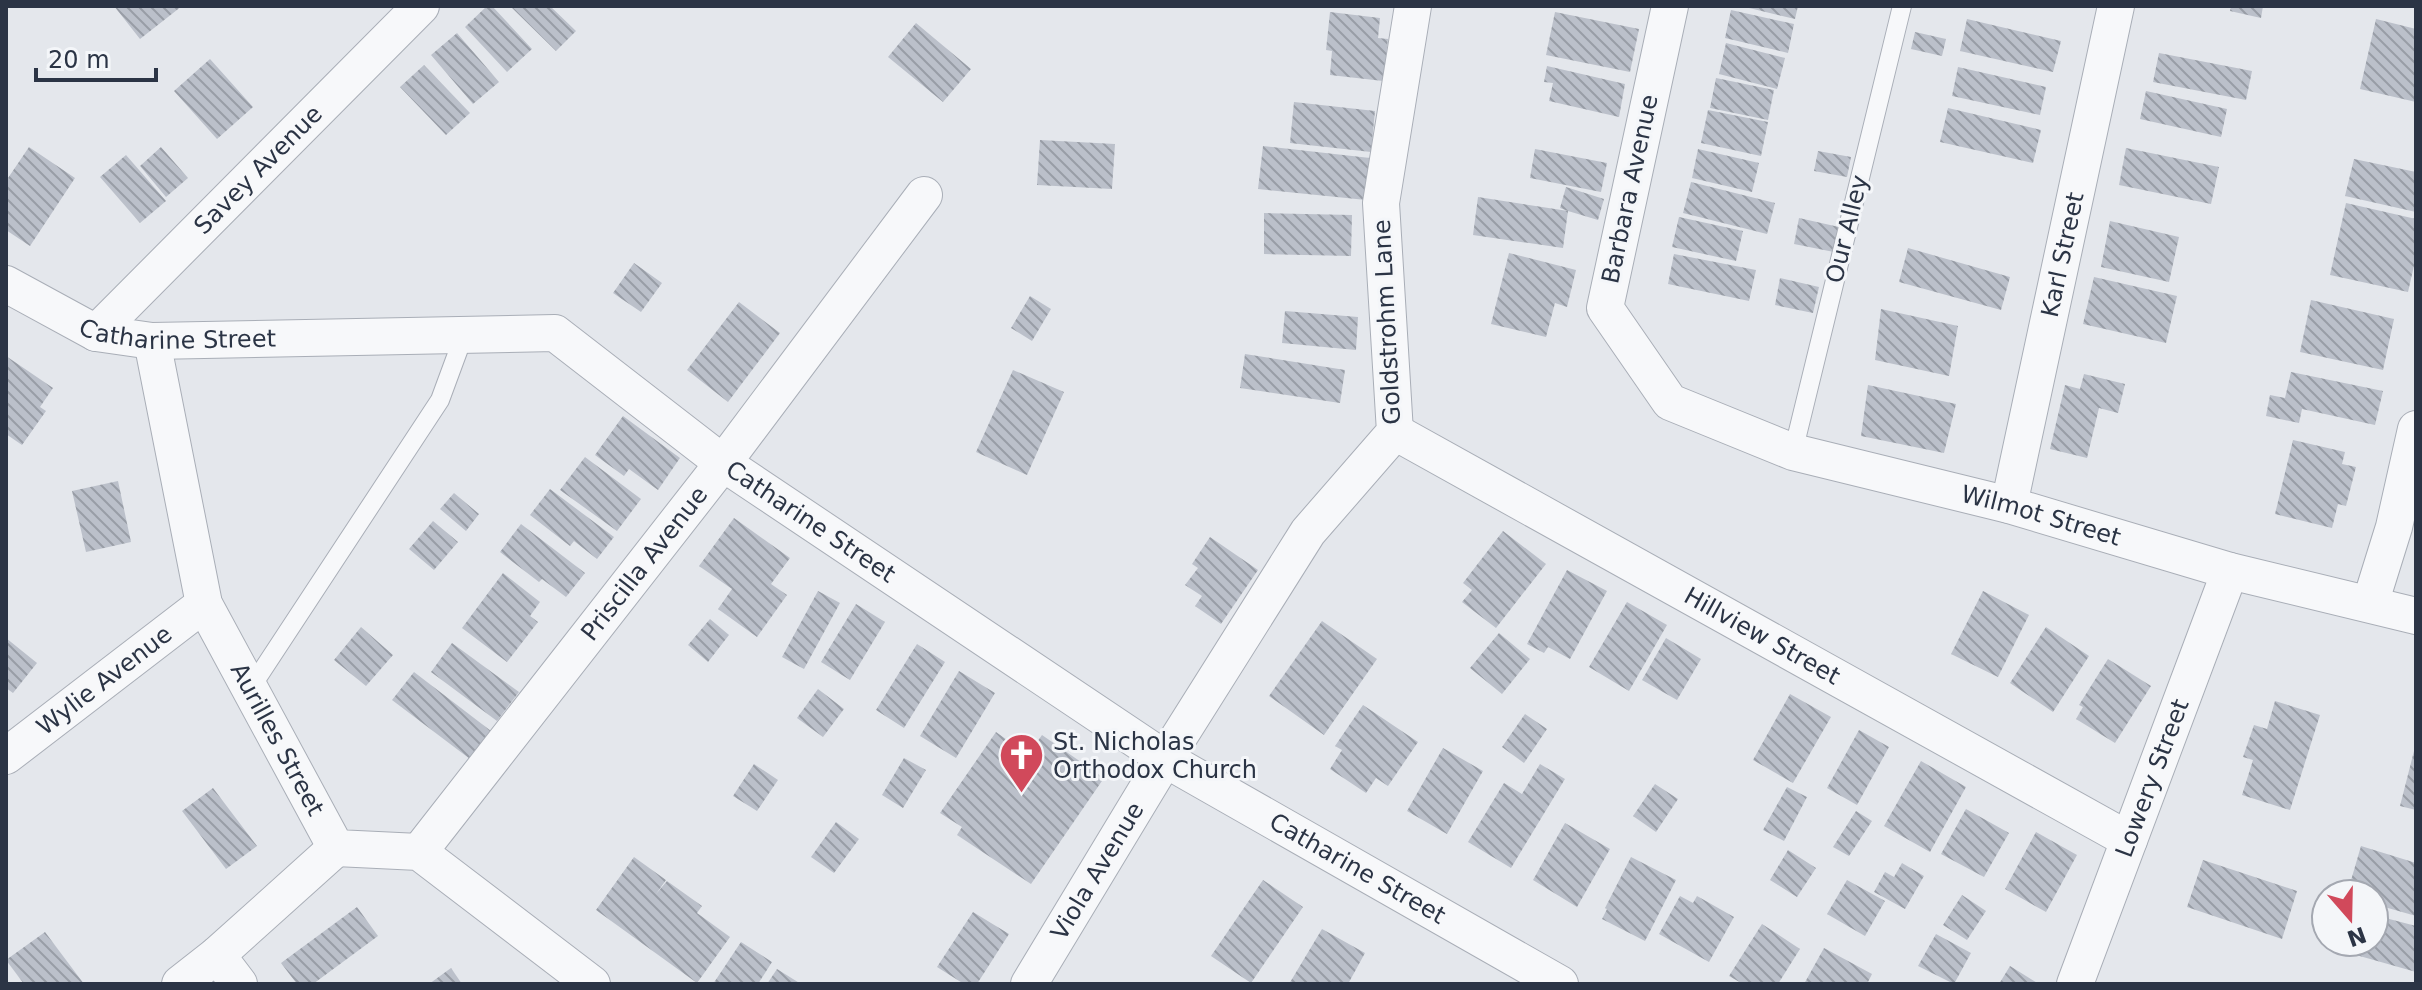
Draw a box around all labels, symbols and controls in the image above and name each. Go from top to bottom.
scale bar [36,32,156,82]
text: 20 m [48,46,110,74]
street label: Barbara Avenue [1596,92,1664,286]
street label: Savey Avenue [188,100,328,240]
street label: Our Alley [1820,172,1874,286]
street label: Karl Street [2036,190,2090,320]
street label: Goldstrohm Lane [1368,219,1406,425]
street label: Catharine Street [74,312,276,355]
street label: Catharine Street [721,455,901,588]
street label: Wilmot Street [1958,480,2124,552]
street label: Priscilla Avenue [575,481,713,646]
street label: Hillview Street [1679,582,1845,691]
street label: Wylie Avenue [31,620,177,741]
street label: Aurilles Street [225,658,330,821]
street label: Lowery Street [2110,695,2195,861]
place label: St. Nicholas Orthodox Church [1053,728,1257,784]
church icon: St. Nicholas Orthodox Church [998,732,1046,795]
street label: Viola Avenue [1045,797,1149,945]
street label: Catharine Street [1265,807,1450,930]
north arrow [2310,878,2390,958]
text: N [2344,921,2370,951]

